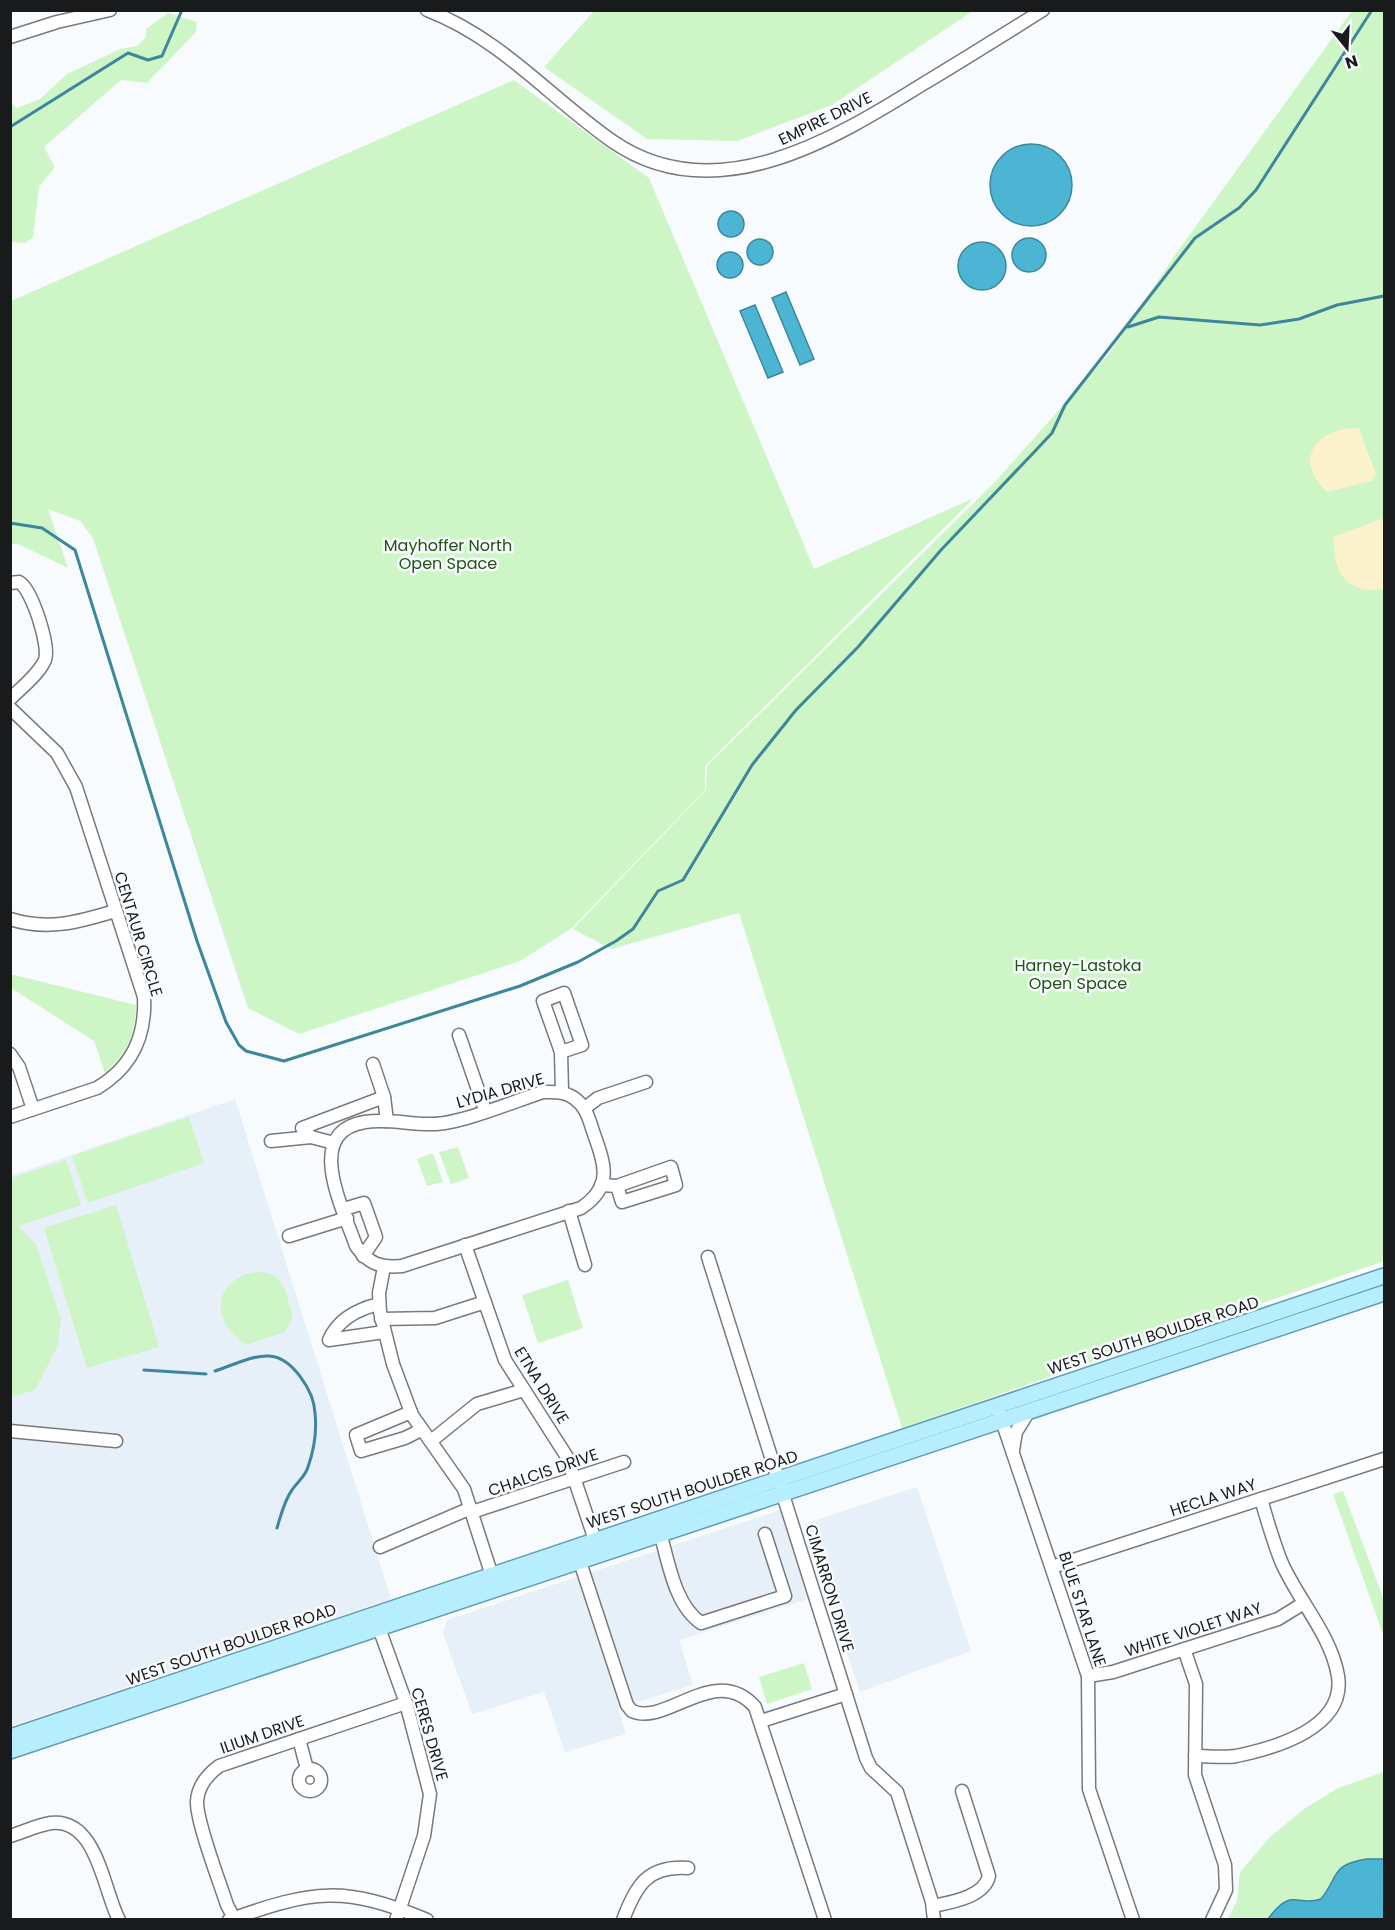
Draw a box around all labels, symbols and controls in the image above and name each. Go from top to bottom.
north arrow [1317,18,1377,78]
text: N [1342,49,1361,75]
street label: EMPIRE DRIVE [775,86,876,151]
park label: Mayhoffer North Open Space [384,534,512,575]
street label: CENTAUR CIRCLE [109,869,168,999]
park label: Harney-Lastoka Open Space [1014,954,1142,995]
street label: LYDIA DRIVE [453,1067,547,1114]
street label: WEST SOUTH BOULDER ROAD [1045,1290,1262,1381]
street label: ETNA DRIVE [509,1342,574,1428]
street label: CHALCIS DRIVE [485,1443,601,1502]
street label: WEST SOUTH BOULDER ROAD [584,1444,801,1535]
street label: HECLA WAY [1167,1473,1260,1522]
street label: CIMARRON DRIVE [799,1521,860,1655]
street label: BLUE STAR LANE [1053,1549,1112,1670]
street label: WHITE VIOLET WAY [1122,1596,1265,1662]
street label: WEST SOUTH BOULDER ROAD [123,1598,339,1691]
street label: CERES DRIVE [405,1685,454,1784]
street label: ILIUM DRIVE [217,1709,307,1760]

